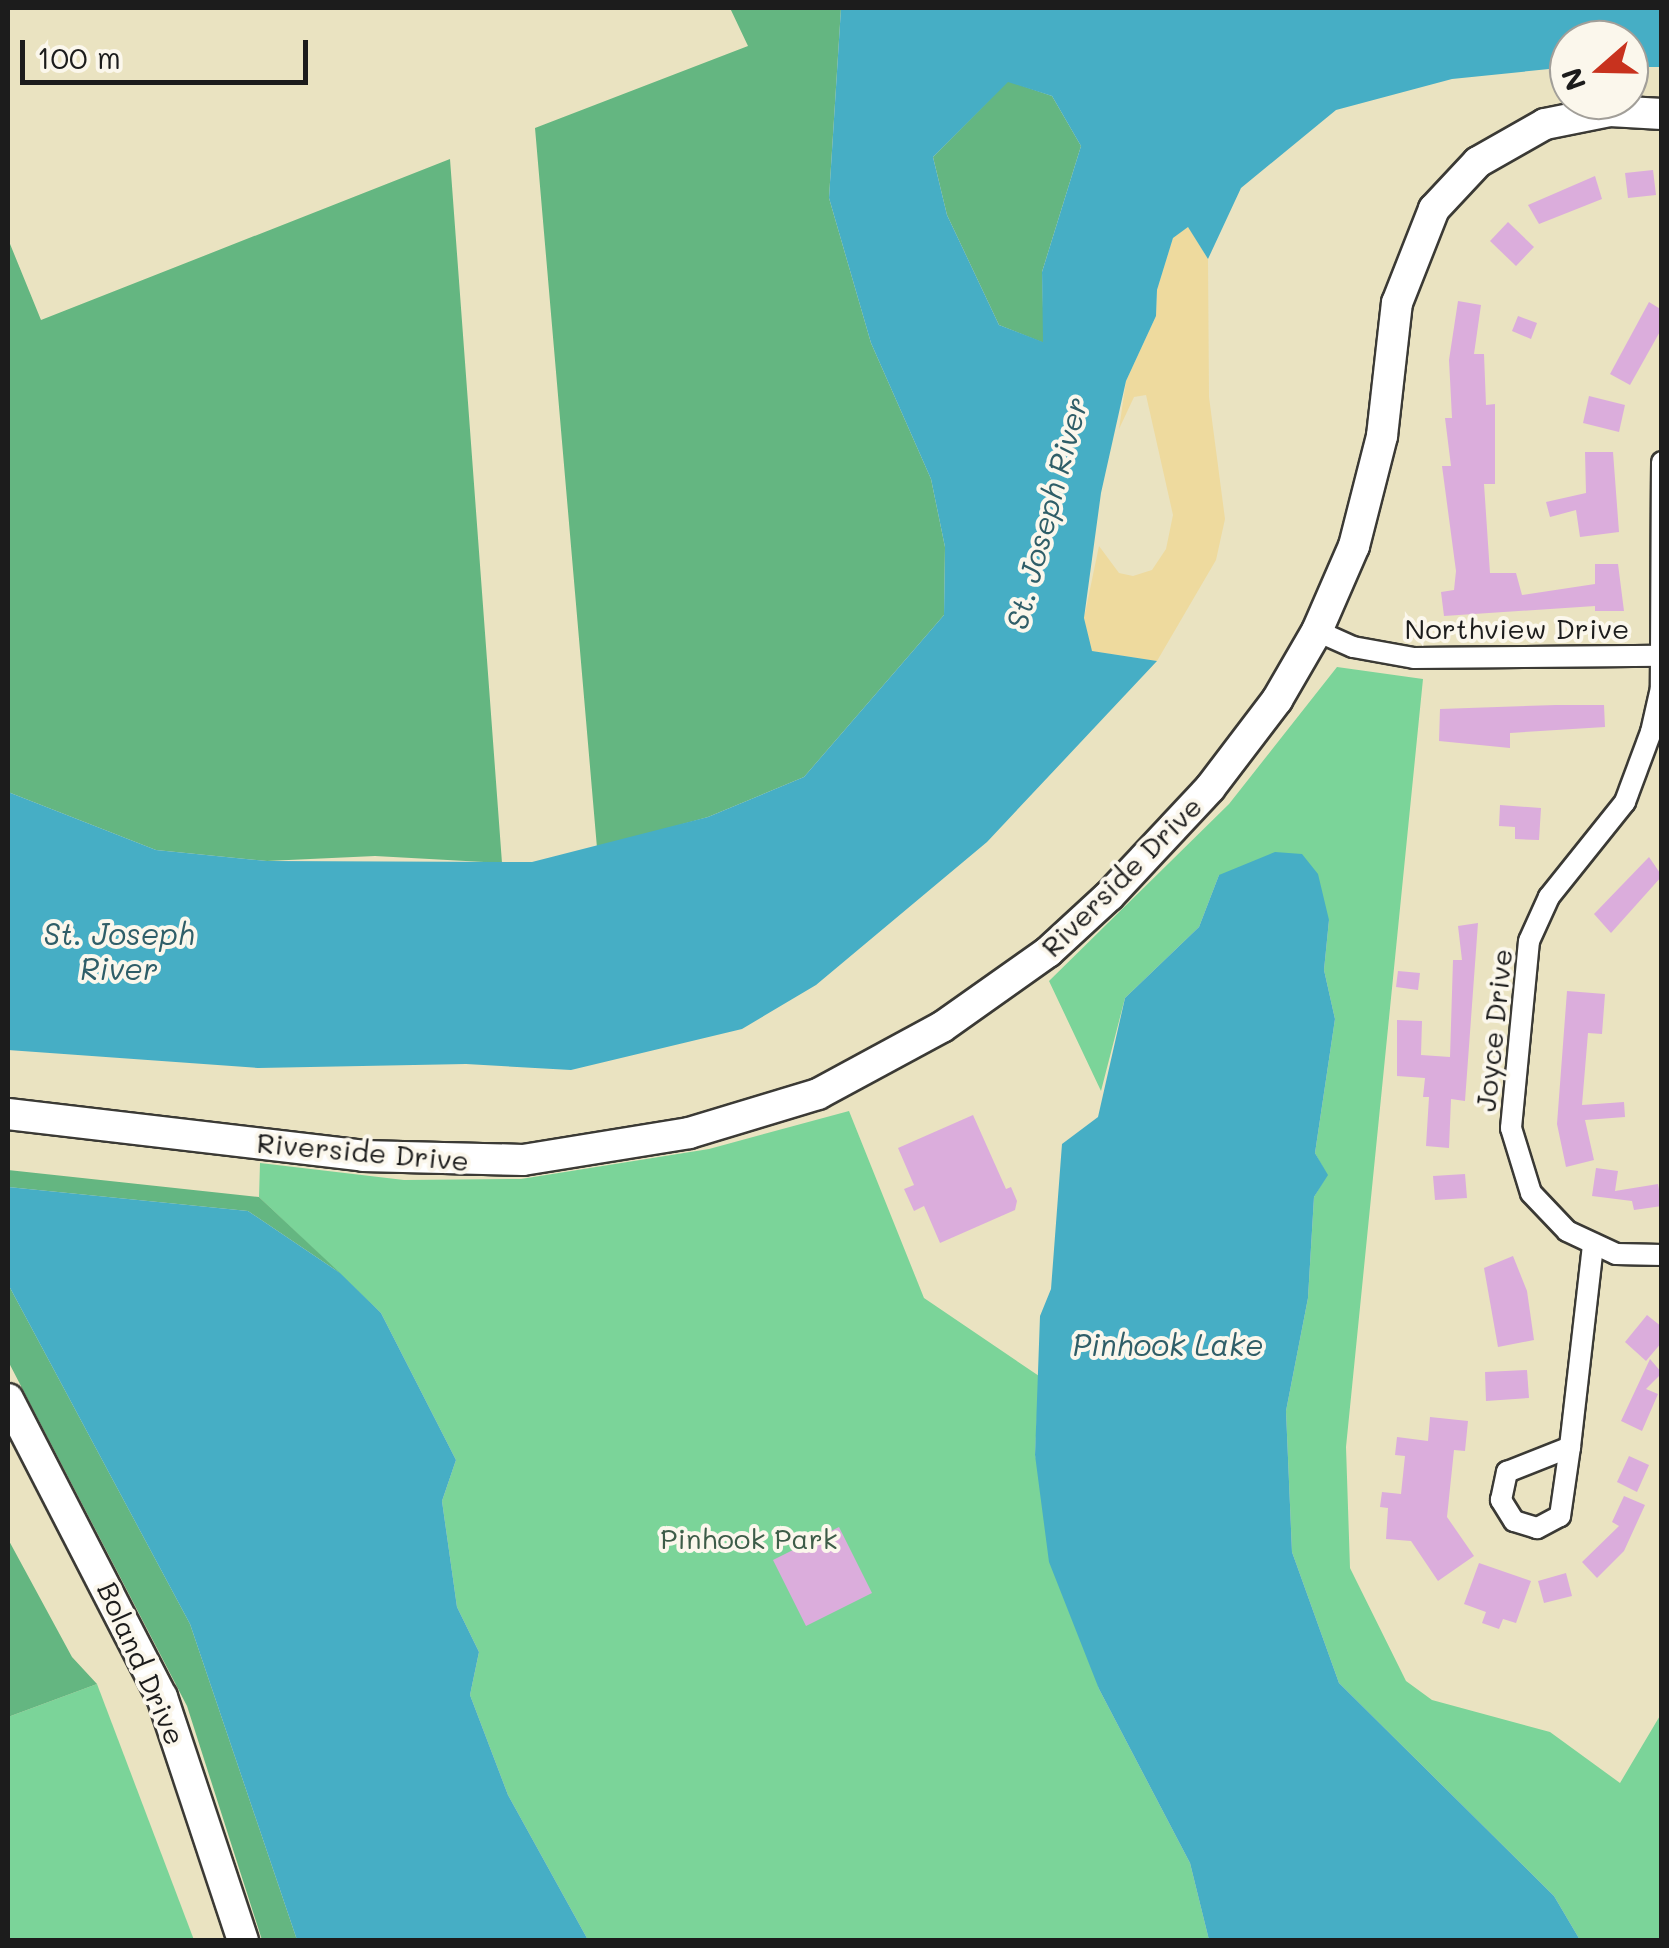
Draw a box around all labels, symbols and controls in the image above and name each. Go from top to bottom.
scale bar [25,20,312,82]
north arrow [1549,20,1649,120]
text: 100 m [37,37,121,77]
text: N [1552,63,1593,96]
water label: St. Joseph River [998,393,1094,633]
street label: Northview Drive [1405,611,1629,645]
street label: Riverside Drive [1034,789,1208,963]
water label: St. Joseph River [43,915,195,986]
street label: Joyce Drive [1468,947,1518,1113]
street label: Riverside Drive [255,1125,471,1177]
water label: Pinhook Lake [1072,1326,1264,1362]
park label: Pinhook Park [660,1521,838,1555]
street label: Boland Drive [91,1576,193,1750]

